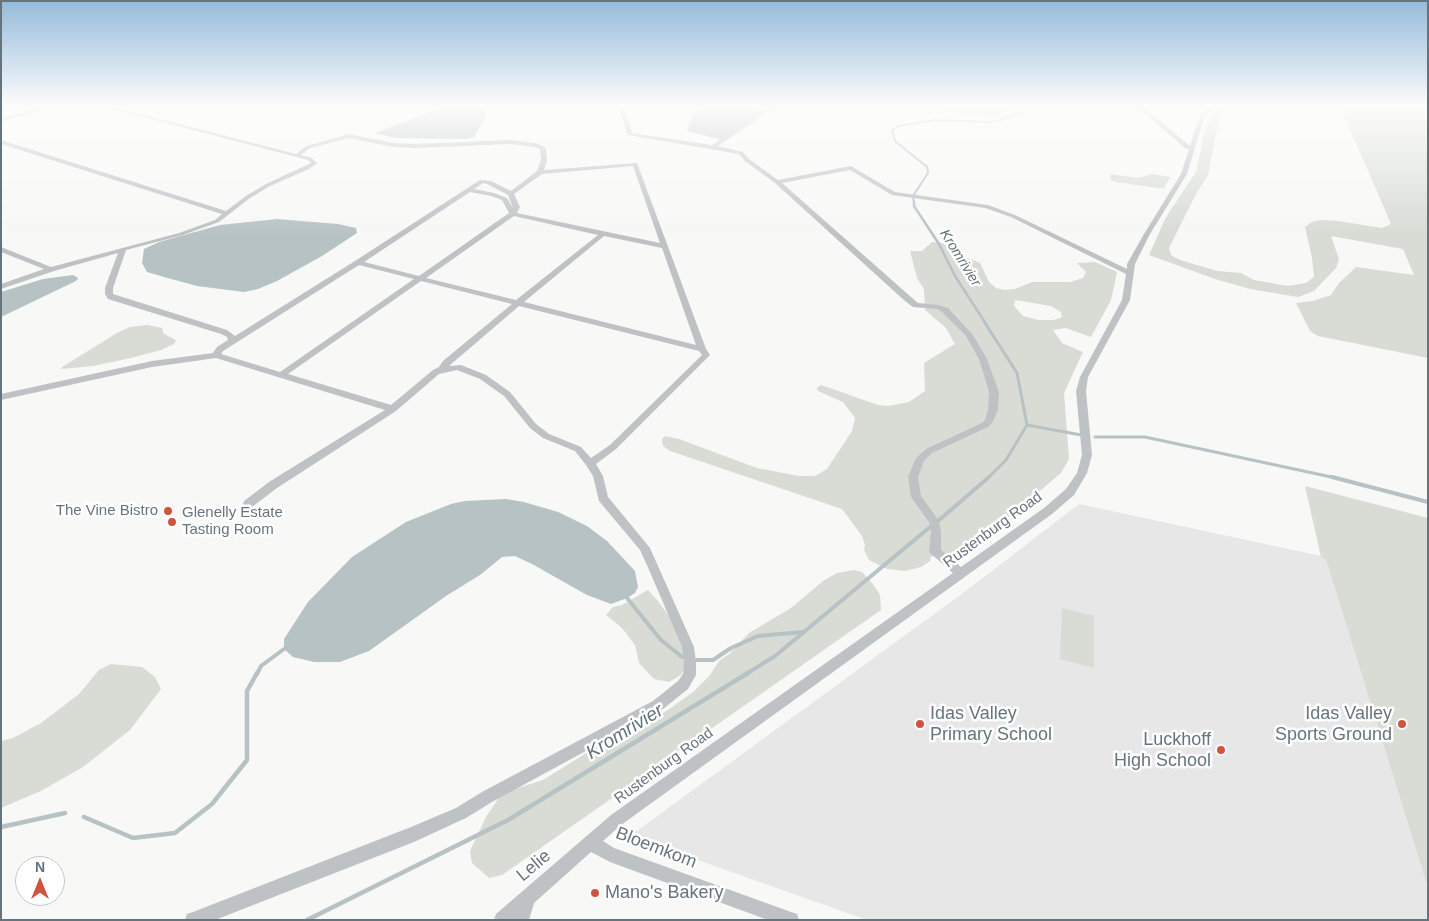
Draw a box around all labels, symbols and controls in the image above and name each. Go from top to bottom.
water label: Kromrivier [936,227,984,289]
street label: Rustenburg Road [940,488,1046,572]
place label: The Vine Bistro [56,502,158,520]
place label: Glenelly Estate Tasting Room [182,504,283,539]
marker: The Vine Bistro [162,505,174,517]
marker: Glenelly Estate Tasting Room [166,516,178,528]
water label: Kromrivier [582,699,668,765]
place label: Idas Valley Primary School [930,703,1052,746]
place label: Idas Valley Sports Ground [1275,703,1392,746]
marker: Idas Valley Primary School [914,718,926,730]
marker: Idas Valley Sports Ground [1396,718,1408,730]
street label: Rustenburg Road [611,724,717,808]
place label: Luckhoff High School [1114,729,1211,772]
marker: Luckhoff High School [1215,744,1227,756]
street label: Bloemkom [612,823,700,873]
street label: Lelie [512,846,556,886]
north arrow [15,856,65,906]
text: N [35,859,45,875]
place label: Mano's Bakery [605,882,723,904]
marker: Mano's Bakery [589,887,601,899]

